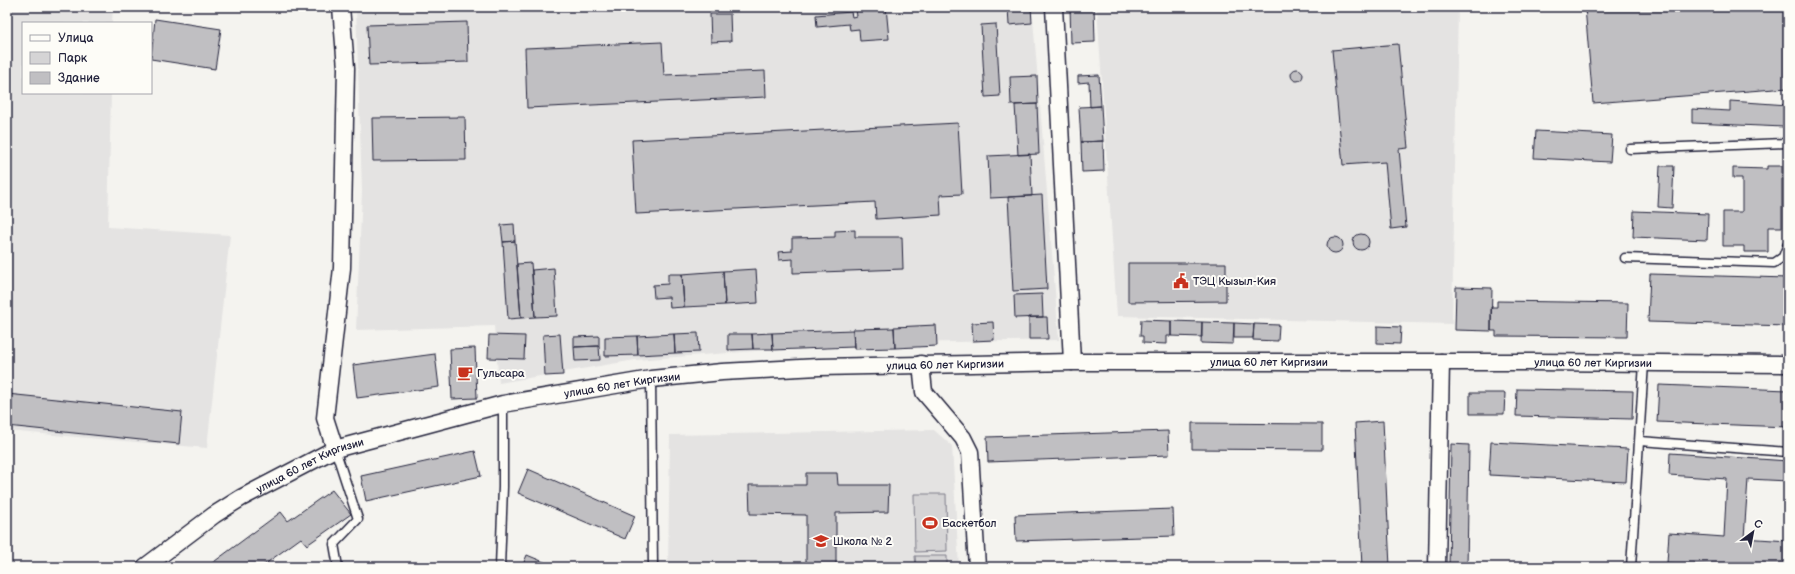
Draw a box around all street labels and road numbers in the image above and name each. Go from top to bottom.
street label: улица 60 лет Киргизии [1210,356,1328,369]
street label: улица 60 лет Киргизии [1534,356,1652,370]
street label: улица 60 лет Киргизии [886,357,1004,373]
street label: улица 60 лет Киргизии [563,370,681,401]
street label: улица 60 лет Киргизии [254,436,365,496]

